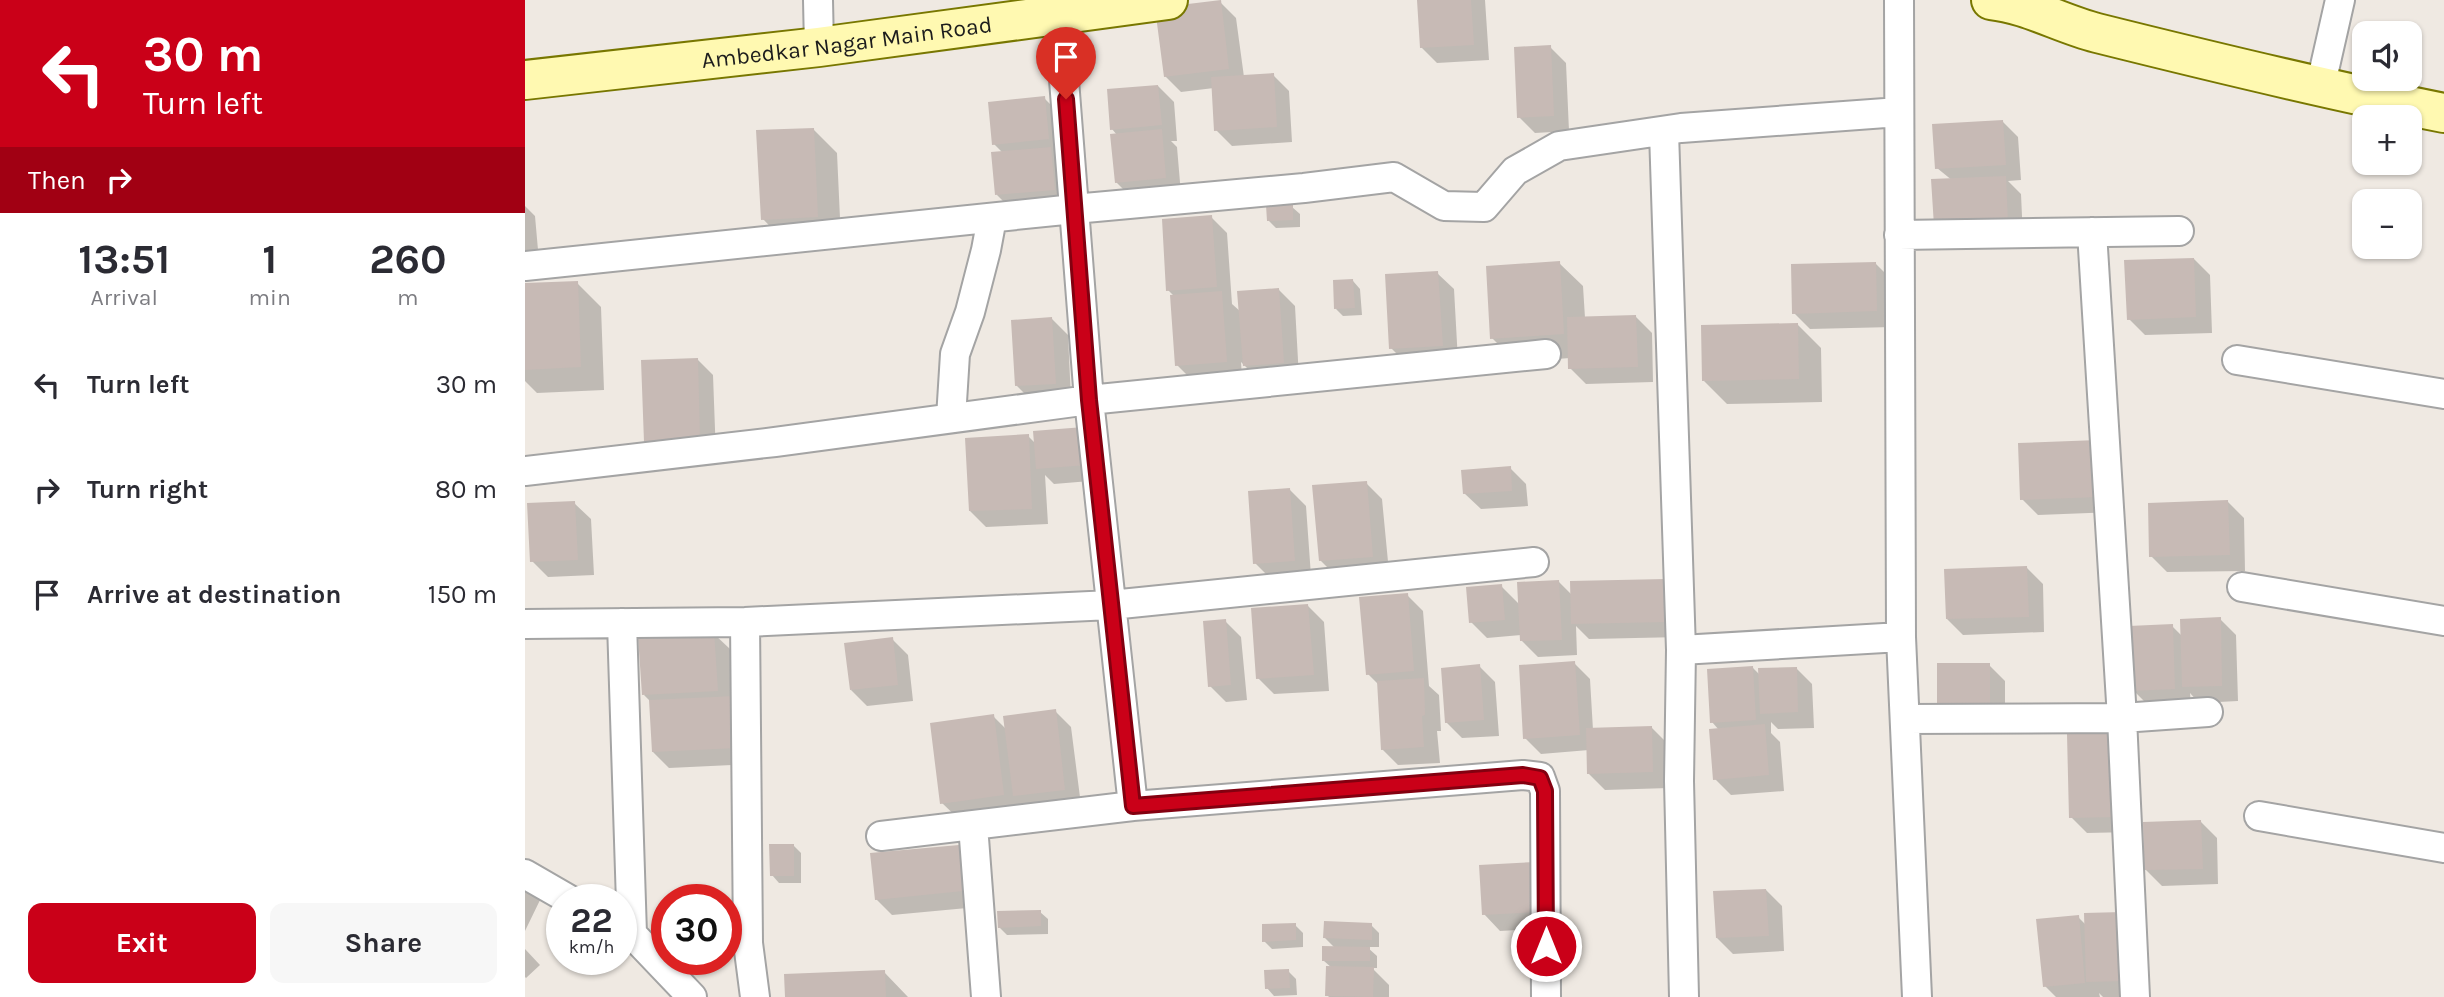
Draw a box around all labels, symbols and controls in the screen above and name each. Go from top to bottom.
street label: Ambedkar Nagar Main Road [700,10,994,74]
map controls [2352,21,2422,259]
button: sound [2352,21,2422,91]
text: 30 m [143,26,263,83]
pin [1036,27,1096,99]
icon: left [28,28,119,119]
icon: arrive [1047,38,1085,76]
text: Turn left [143,85,263,122]
button: + [2352,105,2422,175]
icon: right [100,161,138,199]
text: Then [28,165,86,196]
button: − [2352,189,2422,259]
text: 13:51 [78,234,170,284]
text: 1 [262,234,277,284]
text: 260 [369,234,447,284]
text: Arrival [91,284,158,311]
text: min [249,284,291,311]
text: m [397,284,419,311]
icon: left [28,366,66,404]
text: Turn left [87,369,189,400]
text: 30 m [436,369,497,400]
icon: right [28,471,66,509]
text: Turn right [87,474,208,505]
text: 80 m [435,474,497,505]
icon: arrive [28,576,66,614]
text: Arrive at destination [87,579,341,610]
text: 150 m [428,579,497,610]
speed limit sign: 30 [651,884,742,975]
text: 22 [570,900,613,941]
button: Exit [28,903,256,983]
button: Share [270,903,497,983]
position arrow [1509,909,1583,983]
text: km/h [569,936,614,958]

